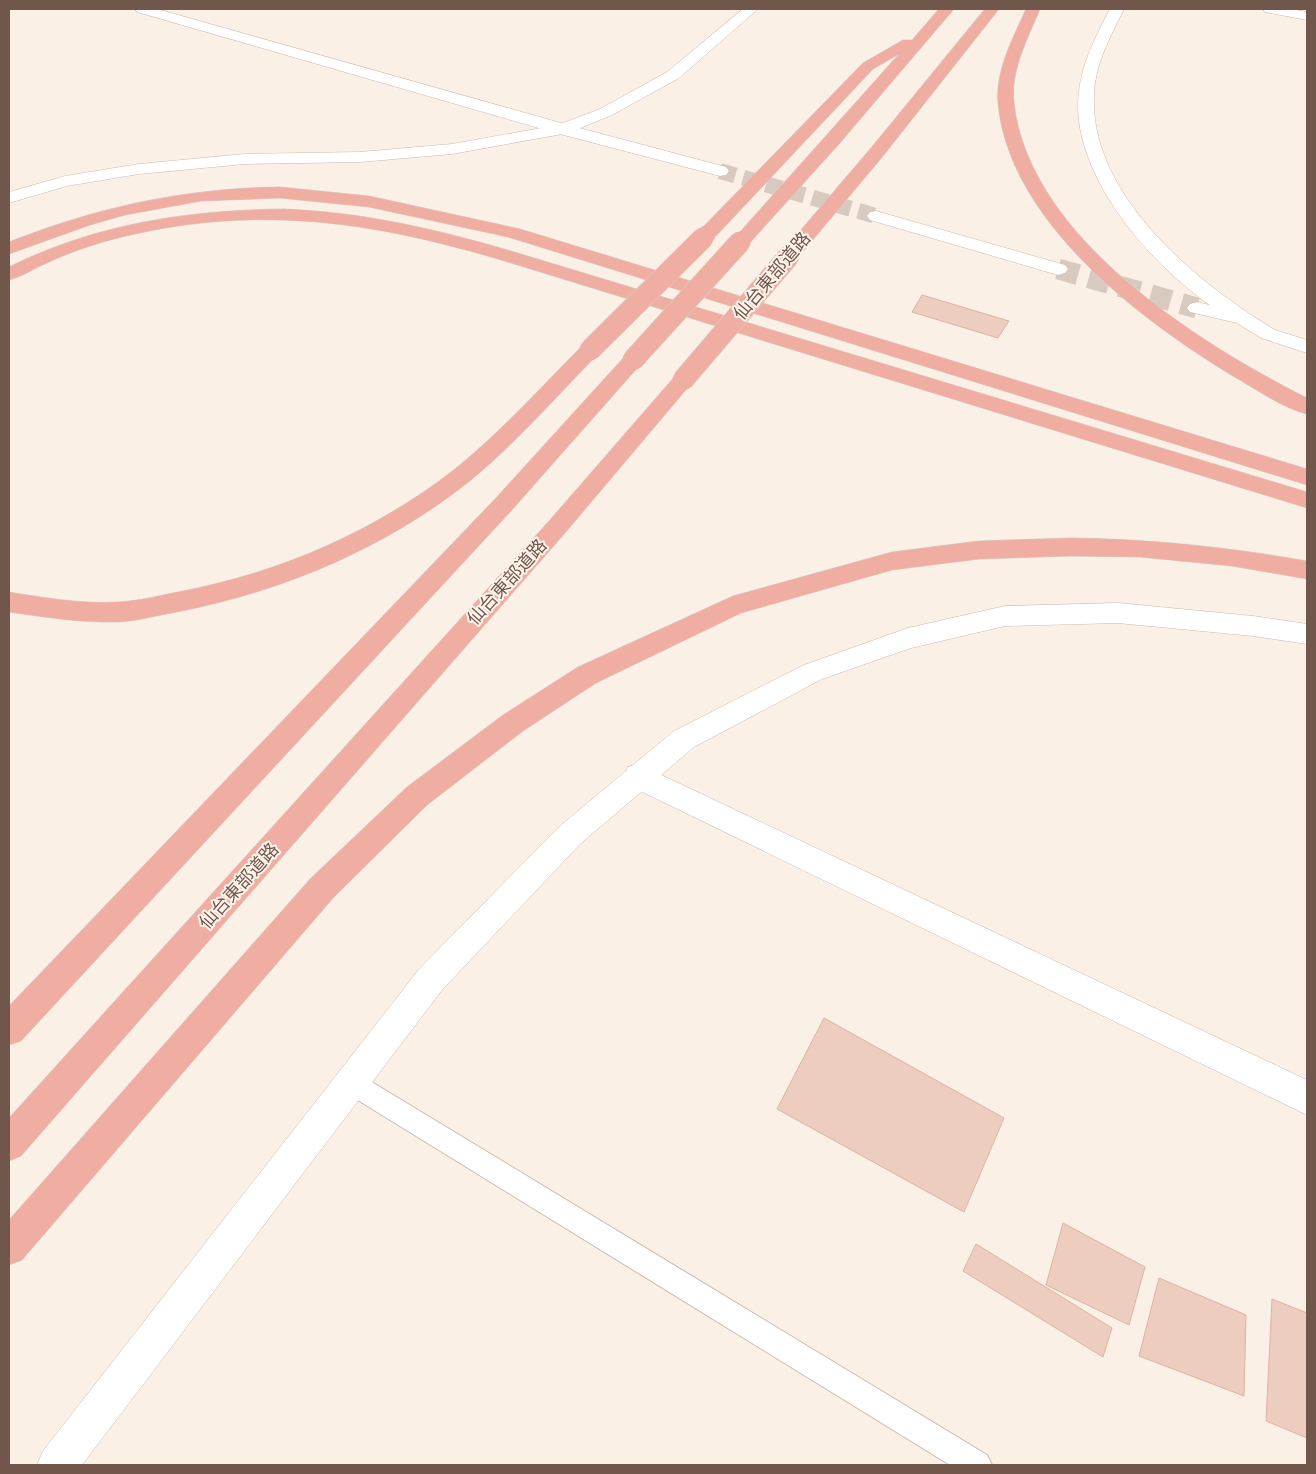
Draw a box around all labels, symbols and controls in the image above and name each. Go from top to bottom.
street label: 仙台東部道路 [727,226,815,324]
street label: 仙台東部道路 [461,533,551,629]
street label: 仙台東部道路 [193,837,283,933]

